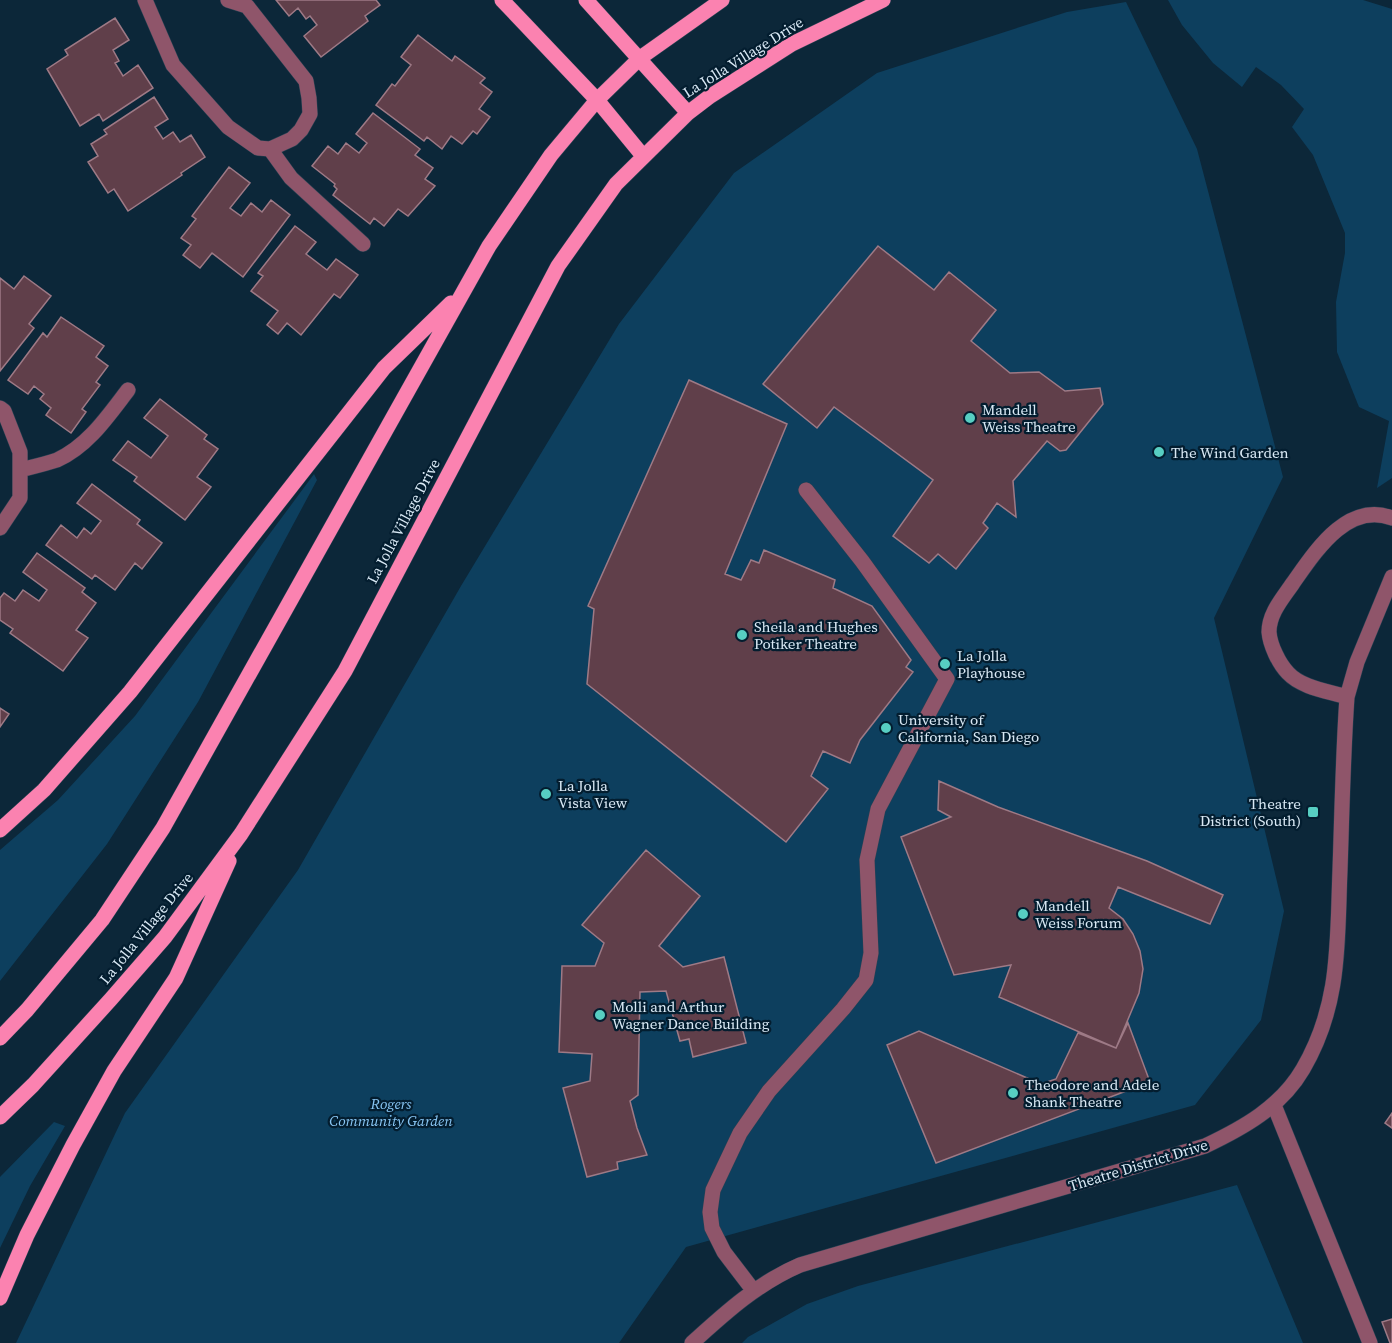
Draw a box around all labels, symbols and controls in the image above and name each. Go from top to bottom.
street label: La Jolla Village Drive [679,11,807,103]
place label: Mandell Weiss Theatre [982,399,1076,437]
marker: Mandell Weiss Theatre [963,411,977,425]
place label: The Wind Garden [1171,442,1289,463]
marker: The Wind Garden [1152,445,1166,459]
street label: La Jolla Village Drive [361,455,445,587]
place label: Sheila and Hughes Potiker Theatre [754,616,878,654]
marker: Sheila and Hughes Potiker Theatre [735,628,749,642]
place label: La Jolla Playhouse [957,645,1025,683]
marker: La Jolla Playhouse [938,657,952,671]
place label: University of California, San Diego [898,709,1039,747]
marker: University of California, San Diego [879,721,893,735]
place label: La Jolla Vista View [558,775,628,813]
marker: La Jolla Vista View [539,787,553,801]
place label: Theatre District (South) [1200,793,1301,831]
marker: Theatre District (South) [1306,805,1320,819]
street label: La Jolla Village Drive [94,867,198,988]
place label: Mandell Weiss Forum [1035,895,1122,933]
marker: Mandell Weiss Forum [1016,907,1030,921]
place label: Molli and Arthur Wagner Dance Building [612,996,770,1034]
marker: Molli and Arthur Wagner Dance Building [593,1008,607,1022]
place label: Theodore and Adele Shank Theatre [1025,1074,1160,1112]
marker: Theodore and Adele Shank Theatre [1006,1086,1020,1100]
park label: Rogers Community Garden [329,1093,453,1131]
street label: Theatre District Drive [1066,1134,1211,1196]

